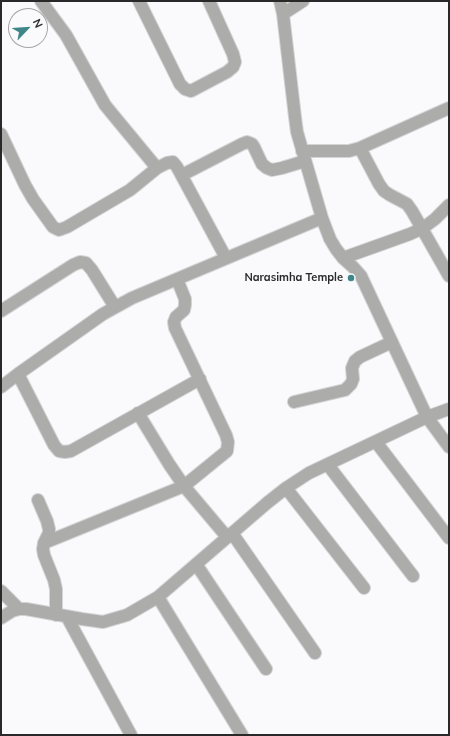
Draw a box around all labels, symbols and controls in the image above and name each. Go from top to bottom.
north arrow [8,8,48,48]
text: N [30,17,46,30]
place label: Narasimha Temple [244,271,343,285]
marker: Narasimha Temple [346,273,356,283]

